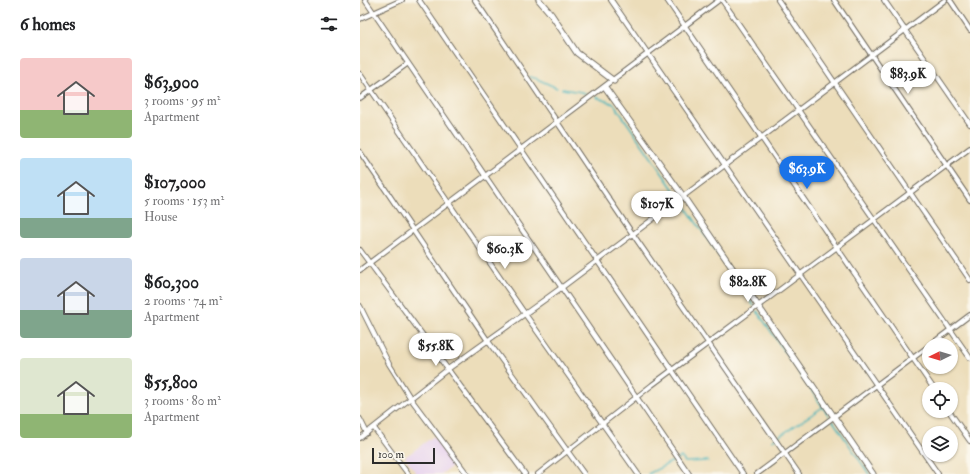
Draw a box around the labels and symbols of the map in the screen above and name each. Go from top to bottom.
pin: $83.9K [875,61,941,95]
pin: $63.9K [774,156,840,190]
pin: $107K [629,191,685,225]
pin: $60.3K [472,236,538,270]
pin: $82.8K [715,269,781,303]
pin: $55.8K [403,333,469,367]
north arrow [922,338,958,374]
scale bar [372,446,435,465]

